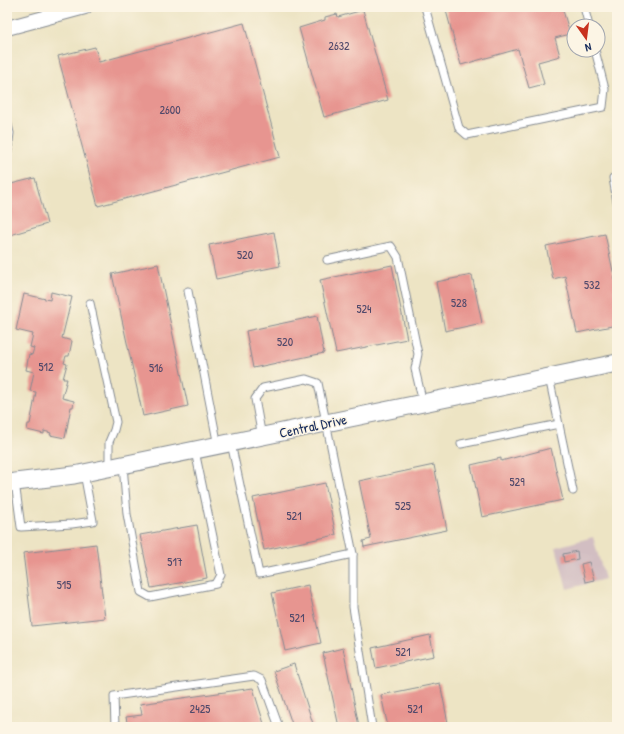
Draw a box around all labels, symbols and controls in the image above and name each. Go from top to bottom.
north arrow [566,18,606,58]
house number: 2632 [328,37,350,54]
text: N [584,40,593,55]
house number: 2600 [159,101,181,118]
house number: 520 [237,246,253,263]
house number: 532 [584,276,600,293]
house number: 528 [451,294,467,311]
house number: 524 [356,300,372,317]
house number: 520 [277,333,293,350]
house number: 512 [38,358,54,375]
house number: 516 [149,359,163,376]
street label: Central Drive [277,409,349,442]
house number: 529 [509,473,525,490]
house number: 525 [395,497,411,514]
house number: 521 [286,507,302,524]
house number: 517 [167,553,183,570]
house number: 515 [57,576,71,593]
house number: 521 [289,609,305,626]
house number: 521 [395,643,411,660]
house number: 2425 [190,700,210,717]
house number: 521 [407,700,423,717]

